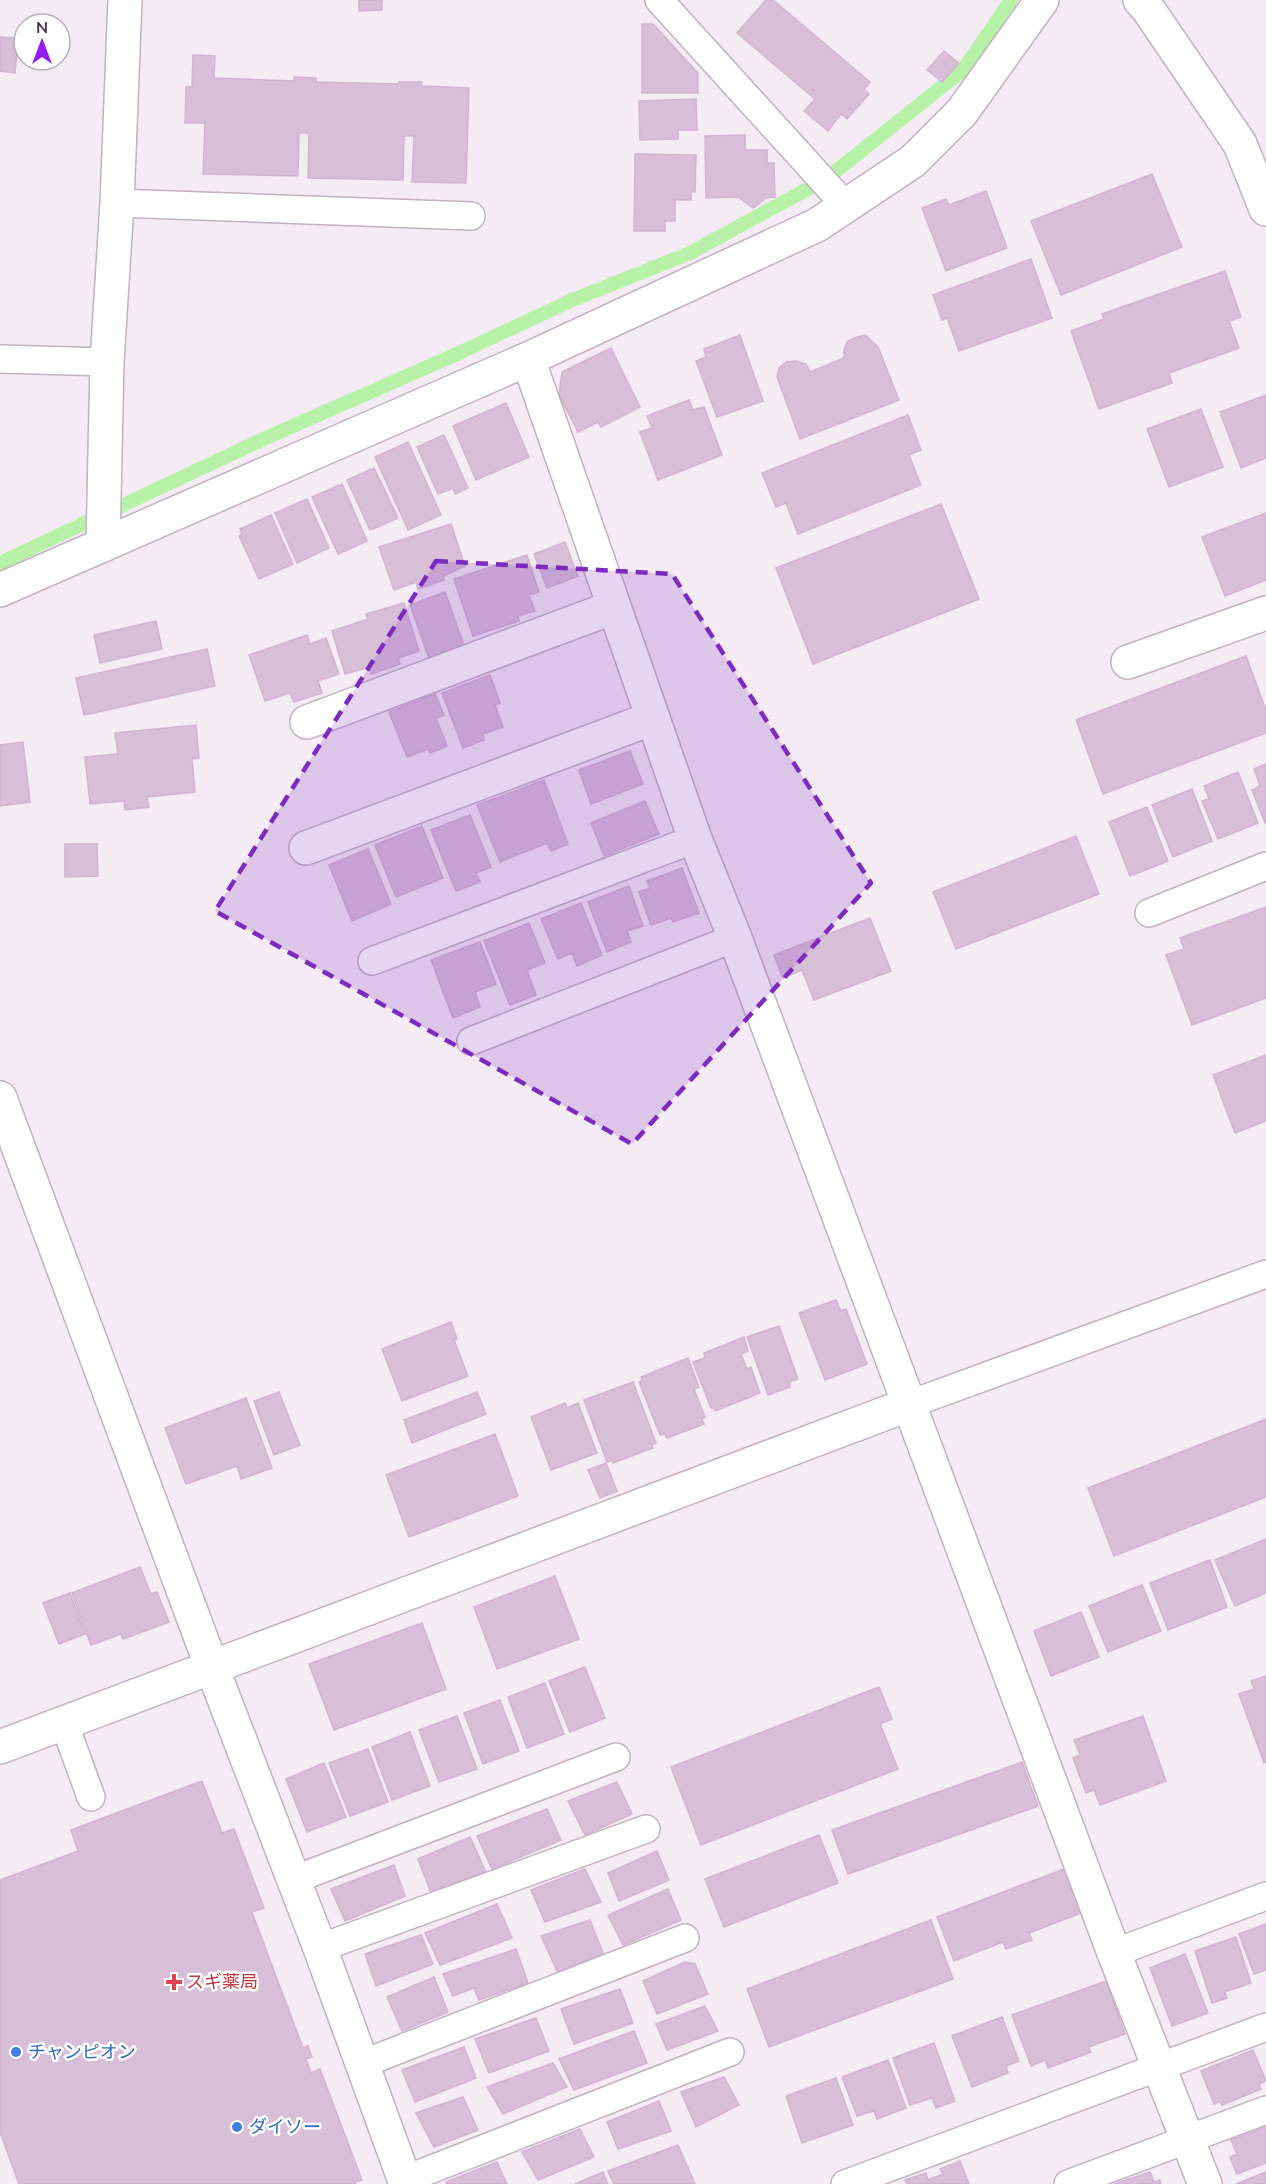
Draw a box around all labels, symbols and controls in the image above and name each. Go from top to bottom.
north arrow [12,12,72,72]
text: N [36,17,48,37]
place label: スギ薬局 [186,1970,258,1993]
marker: スギ薬局 [167,1975,181,1989]
place label: チャンピオン [28,2040,136,2063]
marker: チャンピオン [9,2045,23,2059]
place label: ダイソー [249,2115,321,2138]
marker: ダイソー [230,2120,244,2134]

